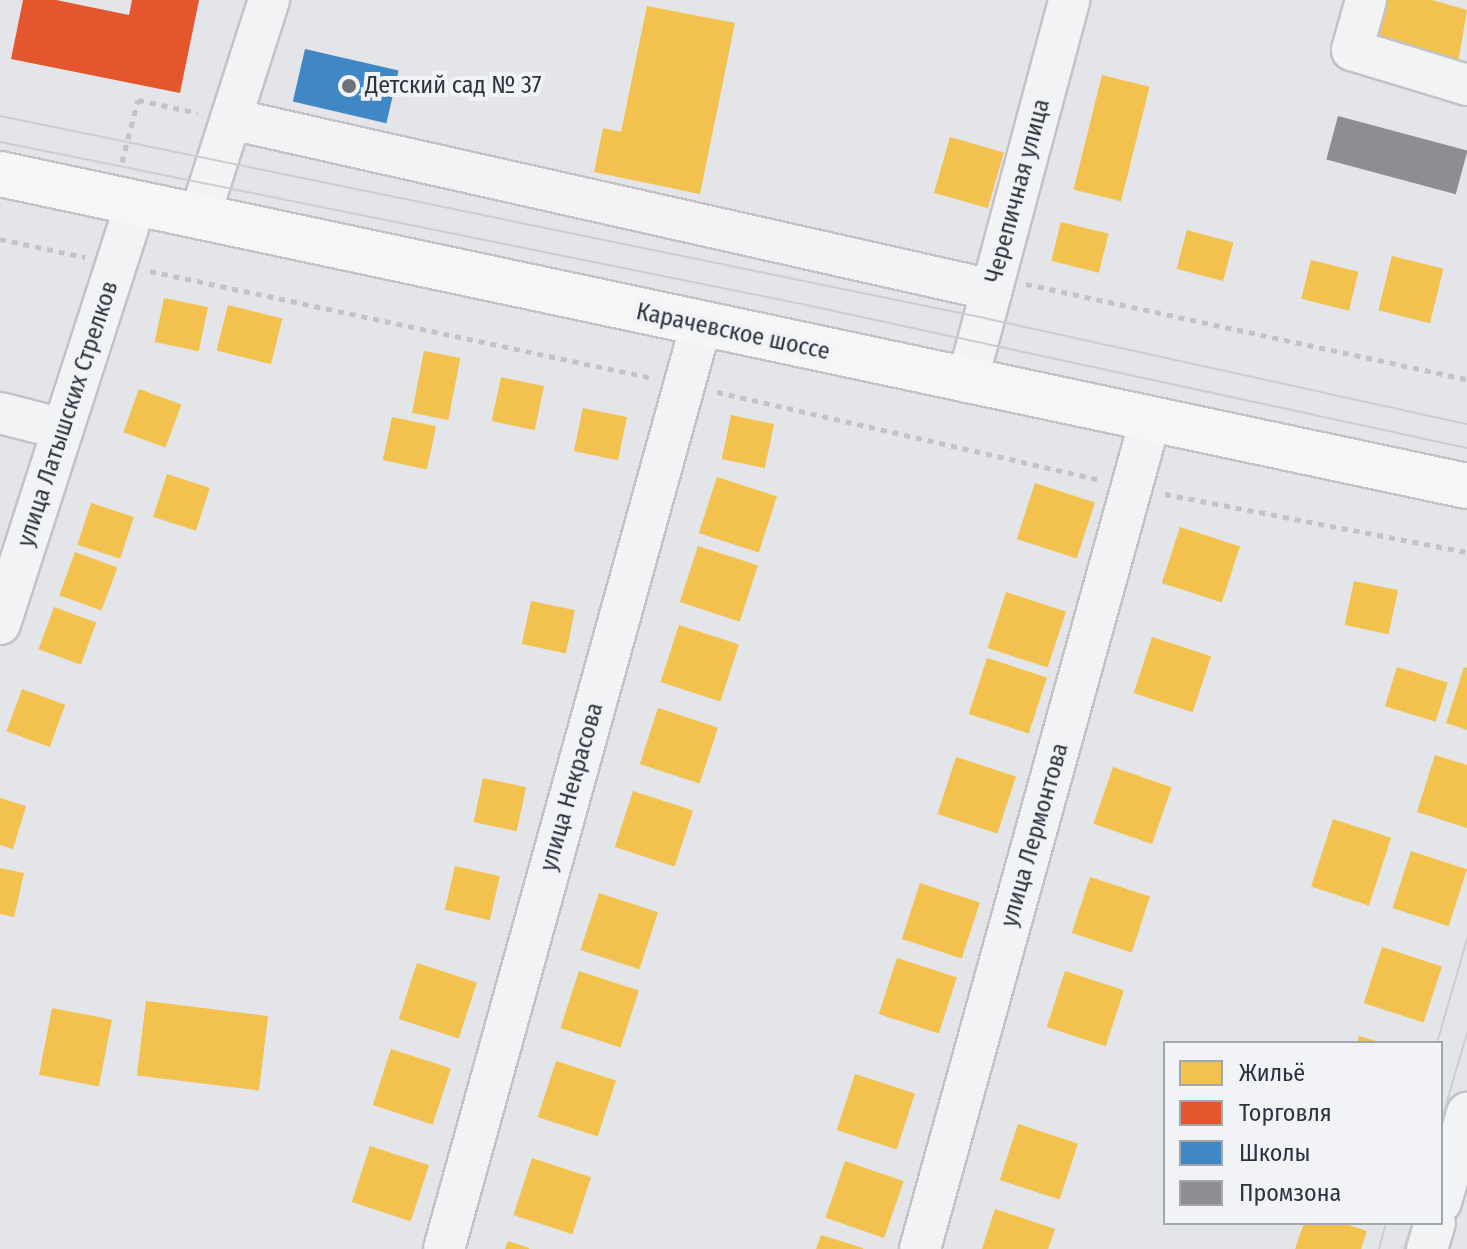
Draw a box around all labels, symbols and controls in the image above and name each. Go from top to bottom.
place label: Детский сад № 37 [365,72,541,100]
marker: Детский сад № 37 [340,77,358,95]
street label: Черепичная улица [980,96,1056,286]
street label: улица Латышских Стрелков [11,277,125,551]
street label: Карачевское шоссе [634,297,832,367]
street label: улица Некрасова [534,700,610,874]
street label: улица Лермонтова [995,740,1075,930]
legend [1163,1041,1443,1225]
text: Жильё [1239,1059,1305,1087]
text: Торговля [1239,1099,1332,1127]
text: Школы [1239,1139,1311,1167]
text: Промзона [1239,1179,1341,1207]

